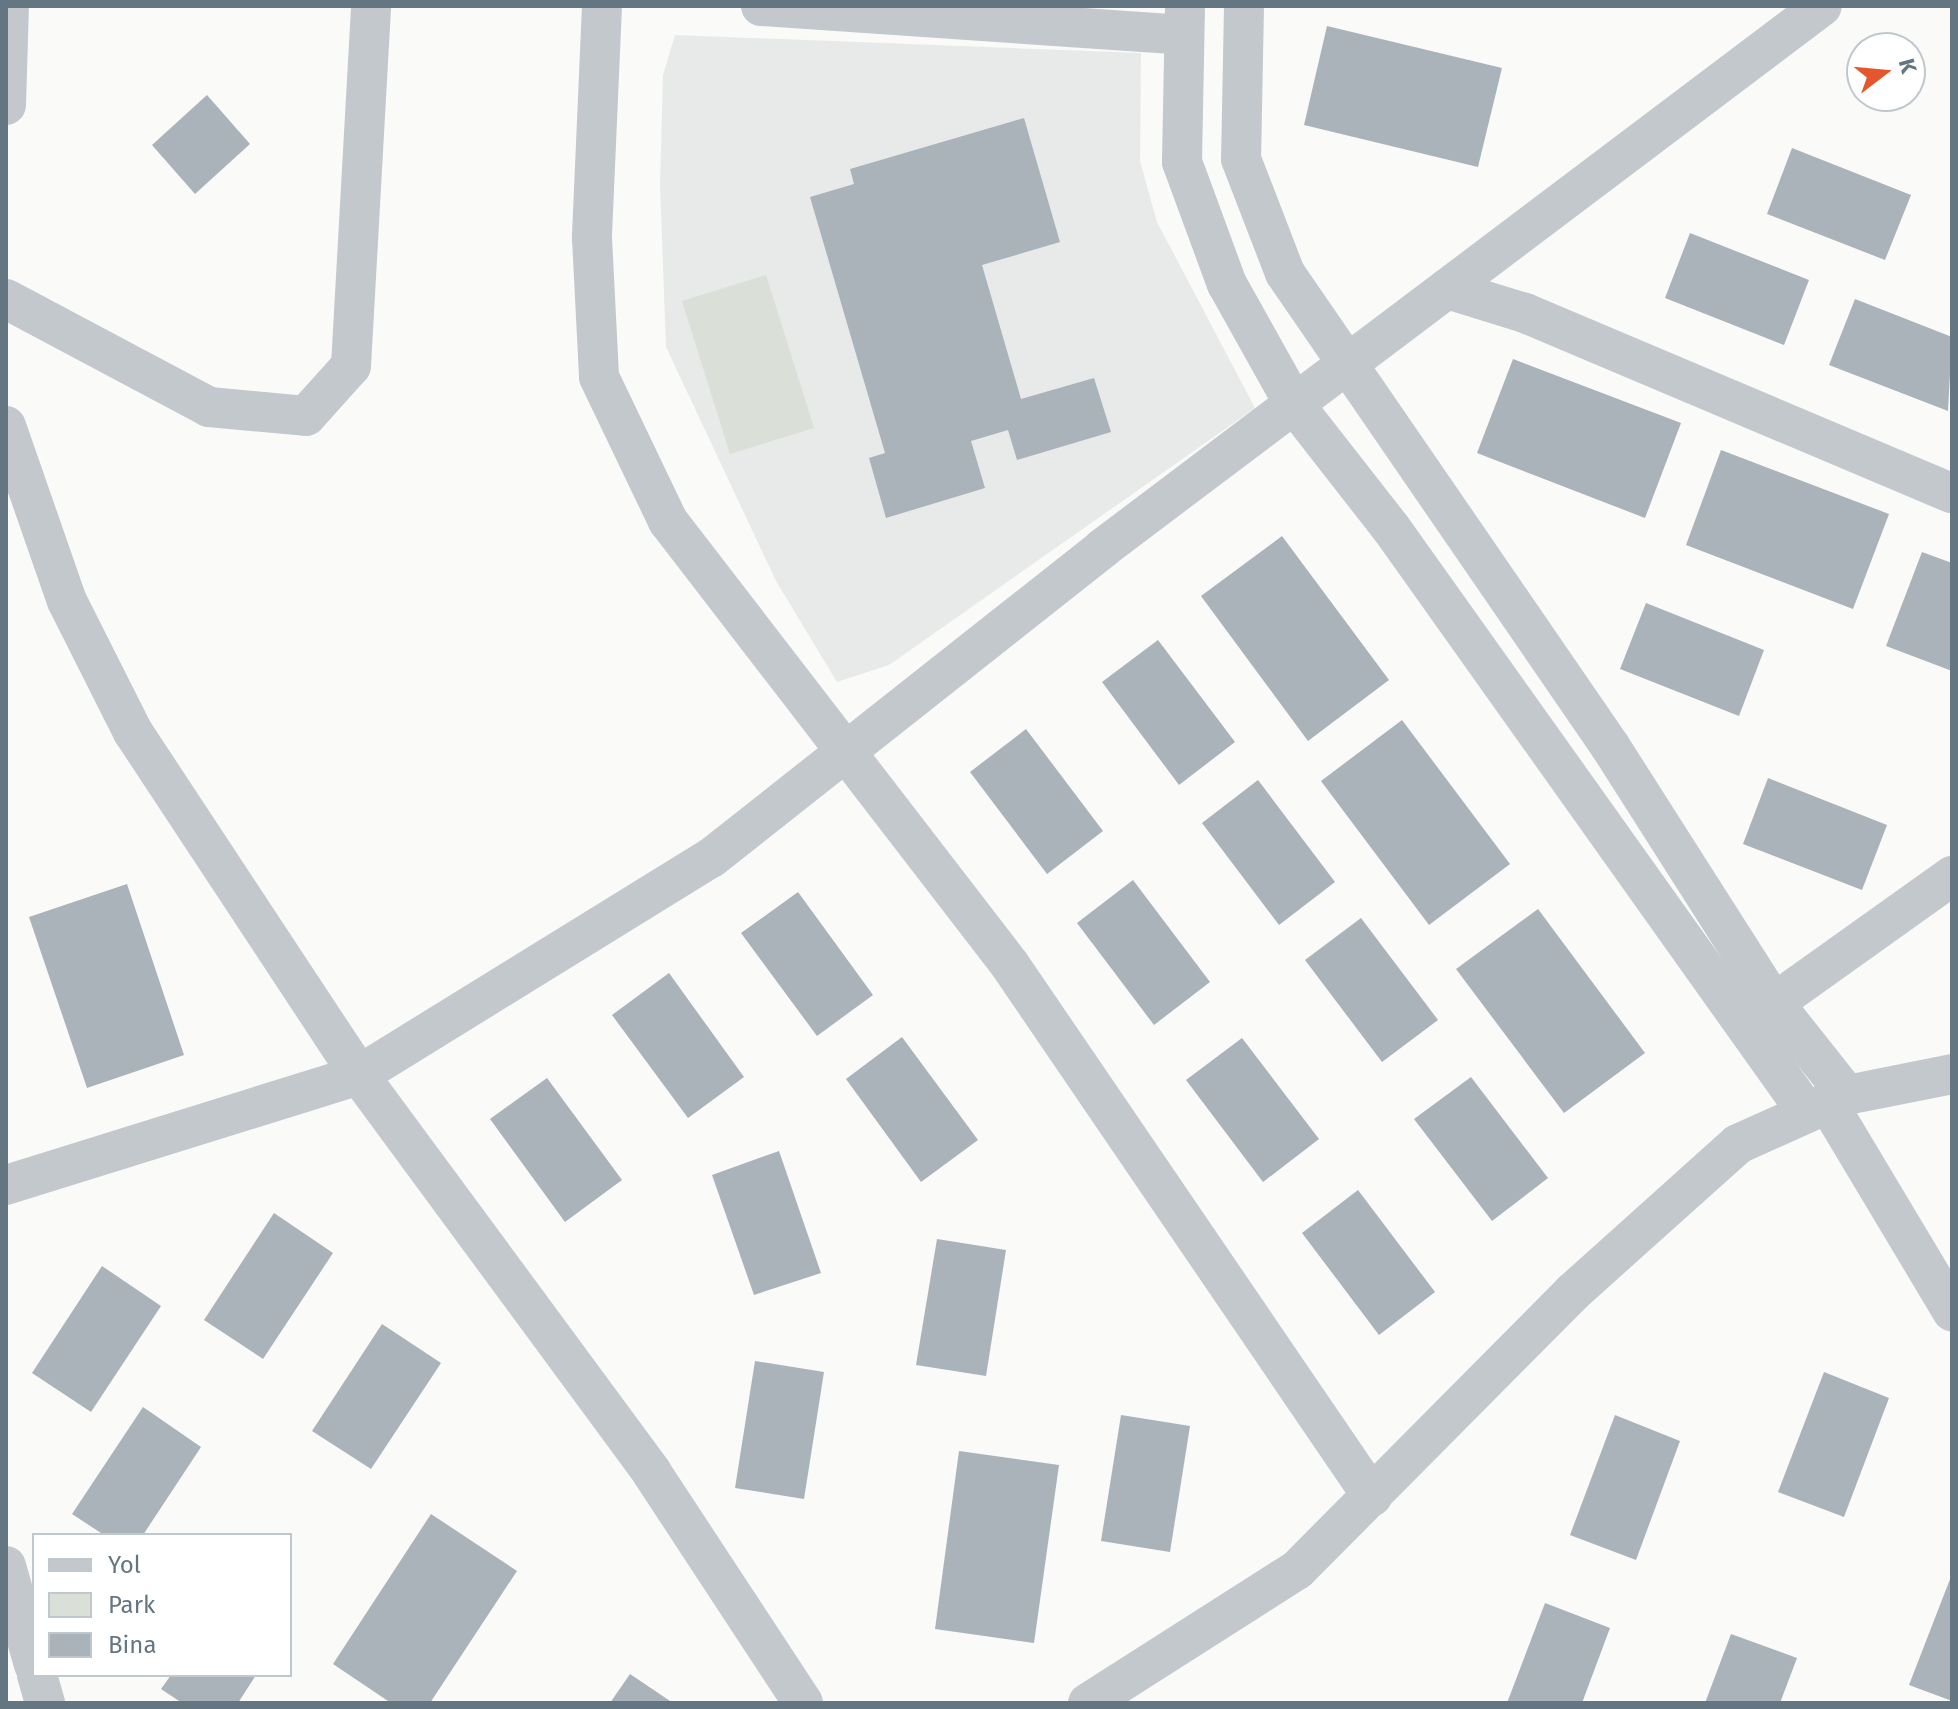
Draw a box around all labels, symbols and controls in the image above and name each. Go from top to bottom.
north arrow [1846,32,1926,112]
text: K [1893,55,1923,76]
legend [32,1533,292,1677]
text: Yol [108,1551,141,1579]
text: Park [108,1591,155,1619]
text: Bina [108,1631,156,1659]

